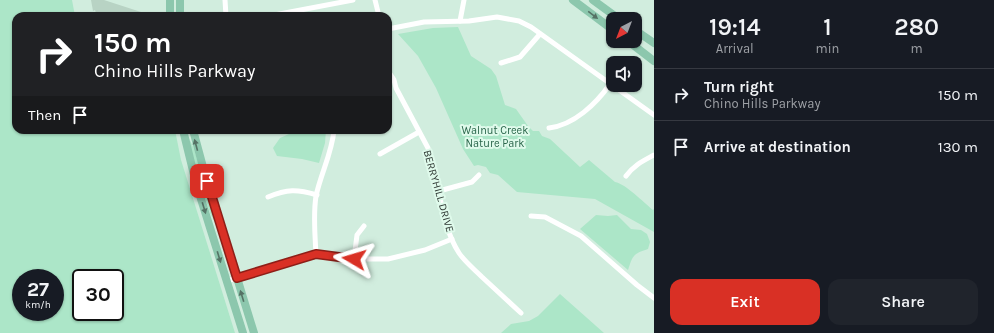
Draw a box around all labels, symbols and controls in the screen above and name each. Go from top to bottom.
one-way arrow [588,10,599,19]
north arrow [606,12,642,48]
map controls [606,12,642,92]
text: 19:14 [709,13,760,41]
text: 1 [823,13,832,41]
text: 280 [894,13,939,41]
text: 150 m [94,26,172,59]
icon: right [28,28,80,80]
text: Arrival [716,41,754,56]
text: min [815,41,839,56]
text: m [911,41,923,56]
button: sound [606,56,642,92]
text: Chino Hills Parkway [94,60,255,82]
text: Turn right [704,78,774,96]
icon: right [670,84,692,106]
text: 150 m [938,86,978,104]
text: Chino Hills Parkway [704,96,821,111]
icon: arrive [69,104,91,126]
text: Then [28,106,61,124]
park label: Walnut Creek Nature Park [462,124,528,150]
icon: arrive [670,136,692,158]
one-way arrow [193,138,199,151]
text: Arrive at destination [704,138,851,156]
text: 130 m [938,138,978,156]
street label: BERRYHILL DRIVE [421,148,457,234]
pin [190,164,224,198]
icon: arrive [196,170,218,192]
one-way arrow [201,202,207,214]
position arrow [333,238,375,280]
one-way arrow [216,251,222,263]
speed limit sign: 30 [72,269,124,321]
text: 27 [27,278,49,301]
button: Exit [670,279,820,325]
button: Share [828,279,978,325]
one-way arrow [239,289,245,301]
text: km/h [25,299,51,311]

